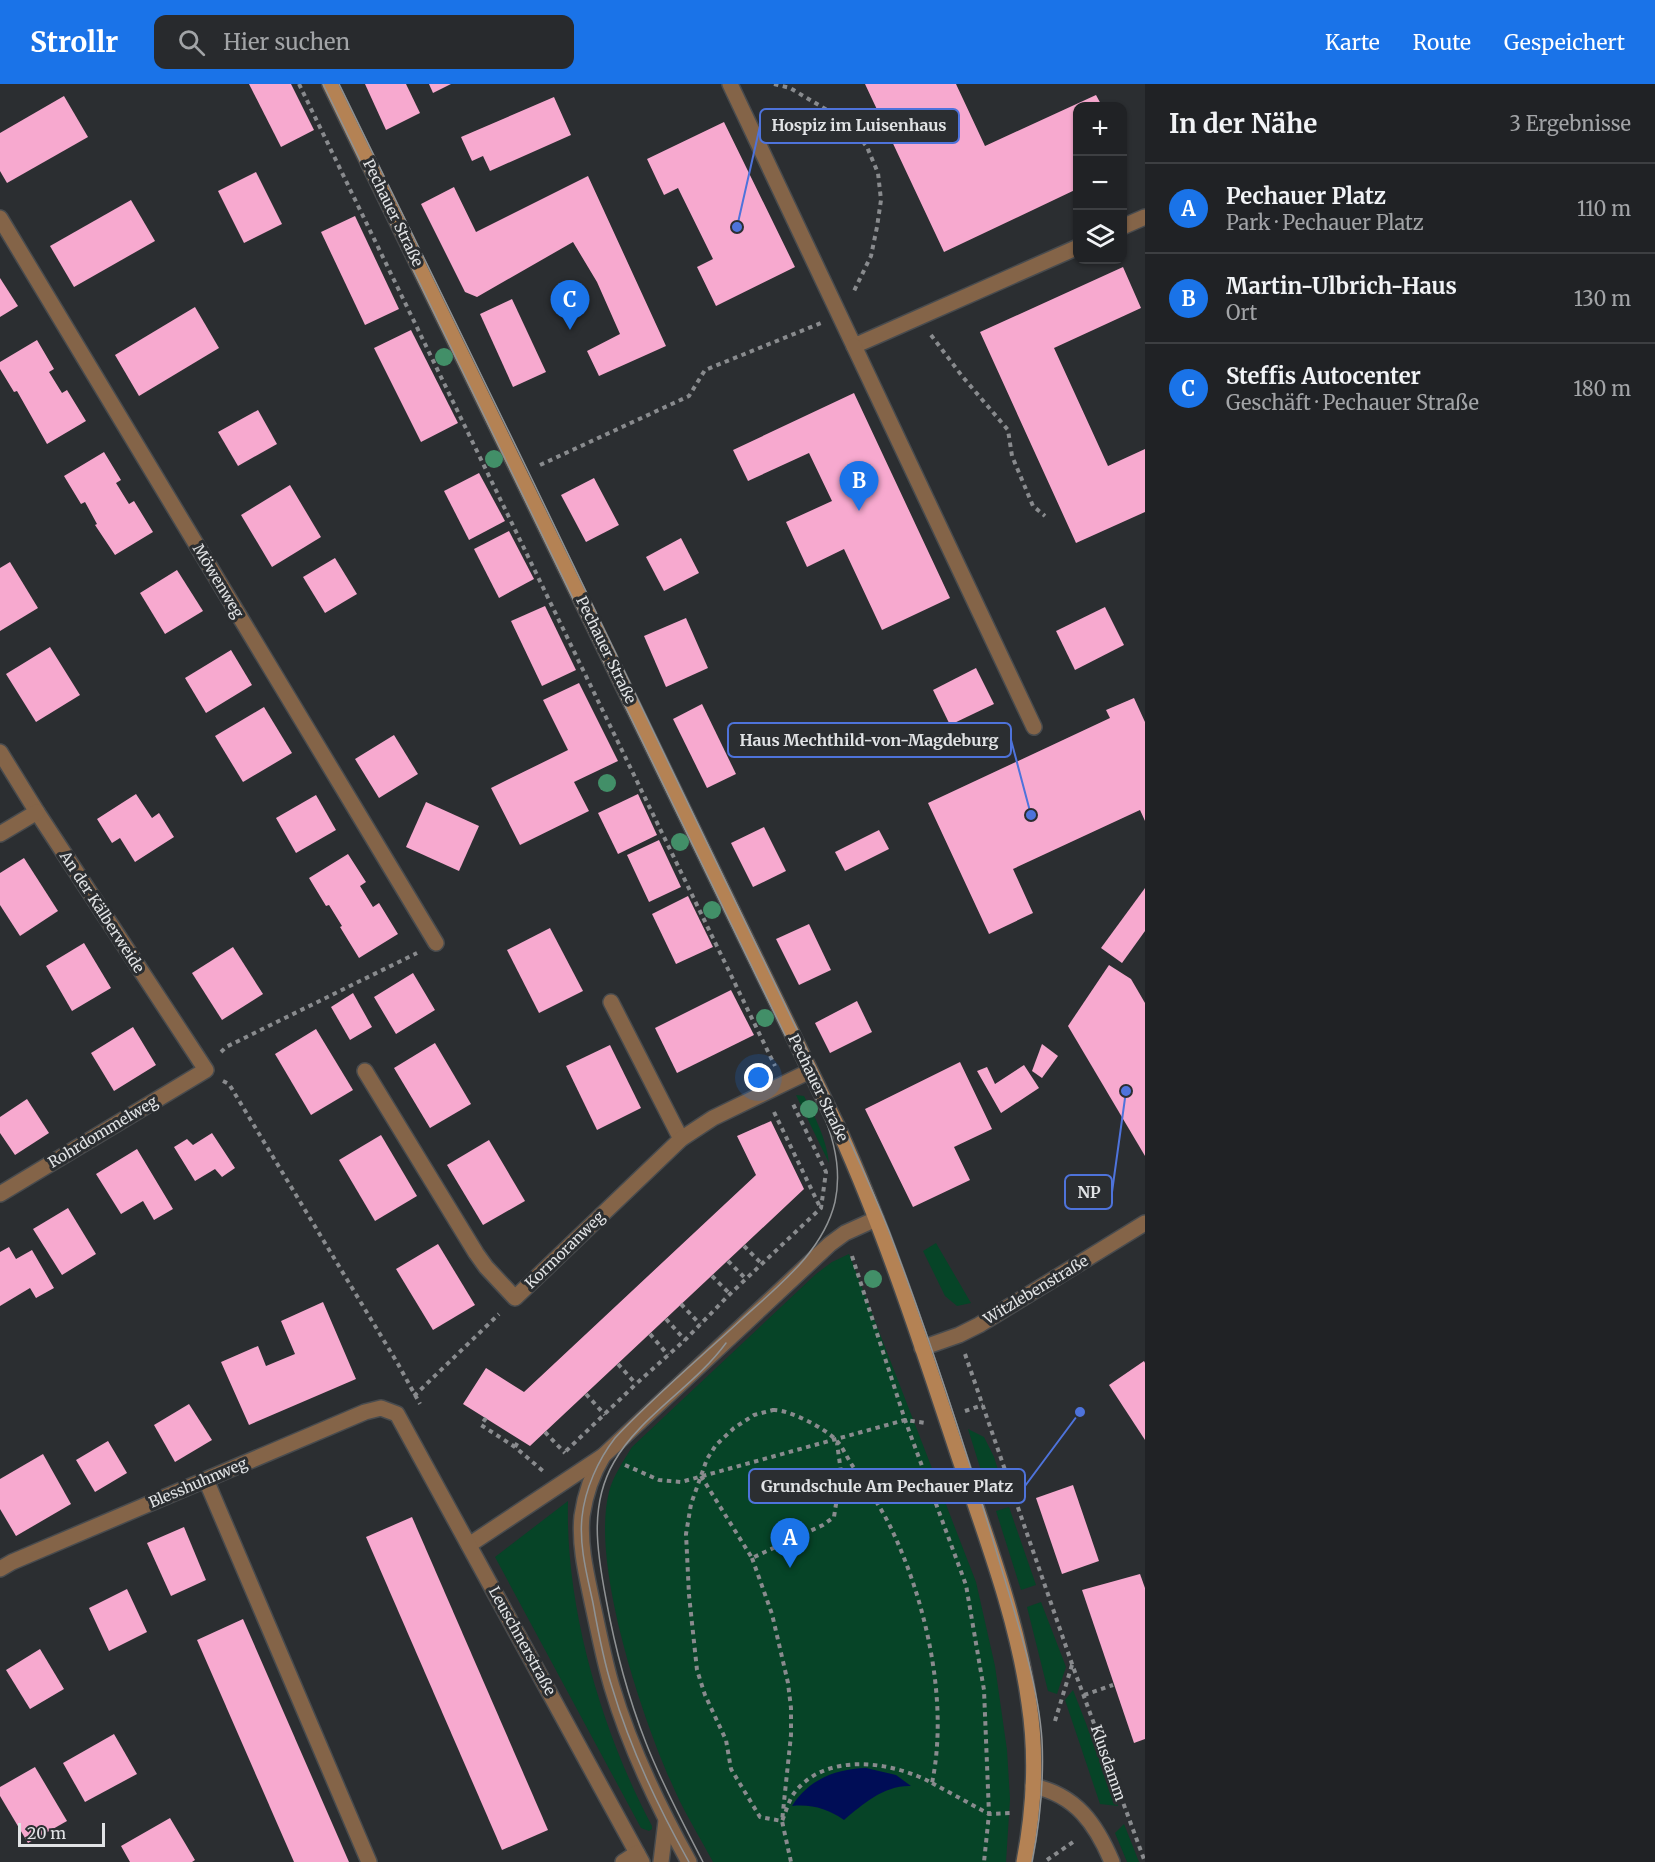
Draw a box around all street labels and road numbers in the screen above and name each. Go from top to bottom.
street label: Pechauer Straße [359,156,428,270]
street label: Möwenweg [189,540,248,621]
street label: Pechauer Straße [572,593,641,707]
street label: An der Kälberweide [55,846,149,976]
street label: Pechauer Straße [784,1031,853,1145]
street label: Rohrdommelweg [45,1091,161,1172]
street label: Kormoranweg [521,1207,608,1292]
street label: Witzlebenstraße [979,1251,1092,1329]
street label: Blesshuhnweg [146,1453,250,1512]
street label: Leuschnerstraße [485,1583,560,1699]
street label: Klusdamm [1087,1722,1130,1803]

